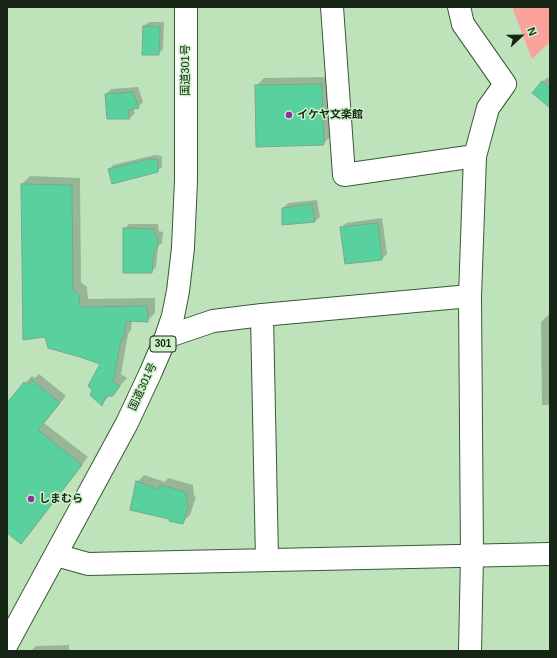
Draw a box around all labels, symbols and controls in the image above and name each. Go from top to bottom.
north arrow [501,16,541,56]
text: N [525,26,539,37]
street label: 国道301号 [179,44,193,96]
place label: イケヤ文楽館 [297,108,363,122]
marker: イケヤ文楽館 [284,110,294,120]
road number: 301 [150,336,176,352]
street label: 国道301号 [126,361,160,413]
place label: しまむら [39,492,83,506]
marker: しまむら [26,494,36,504]

